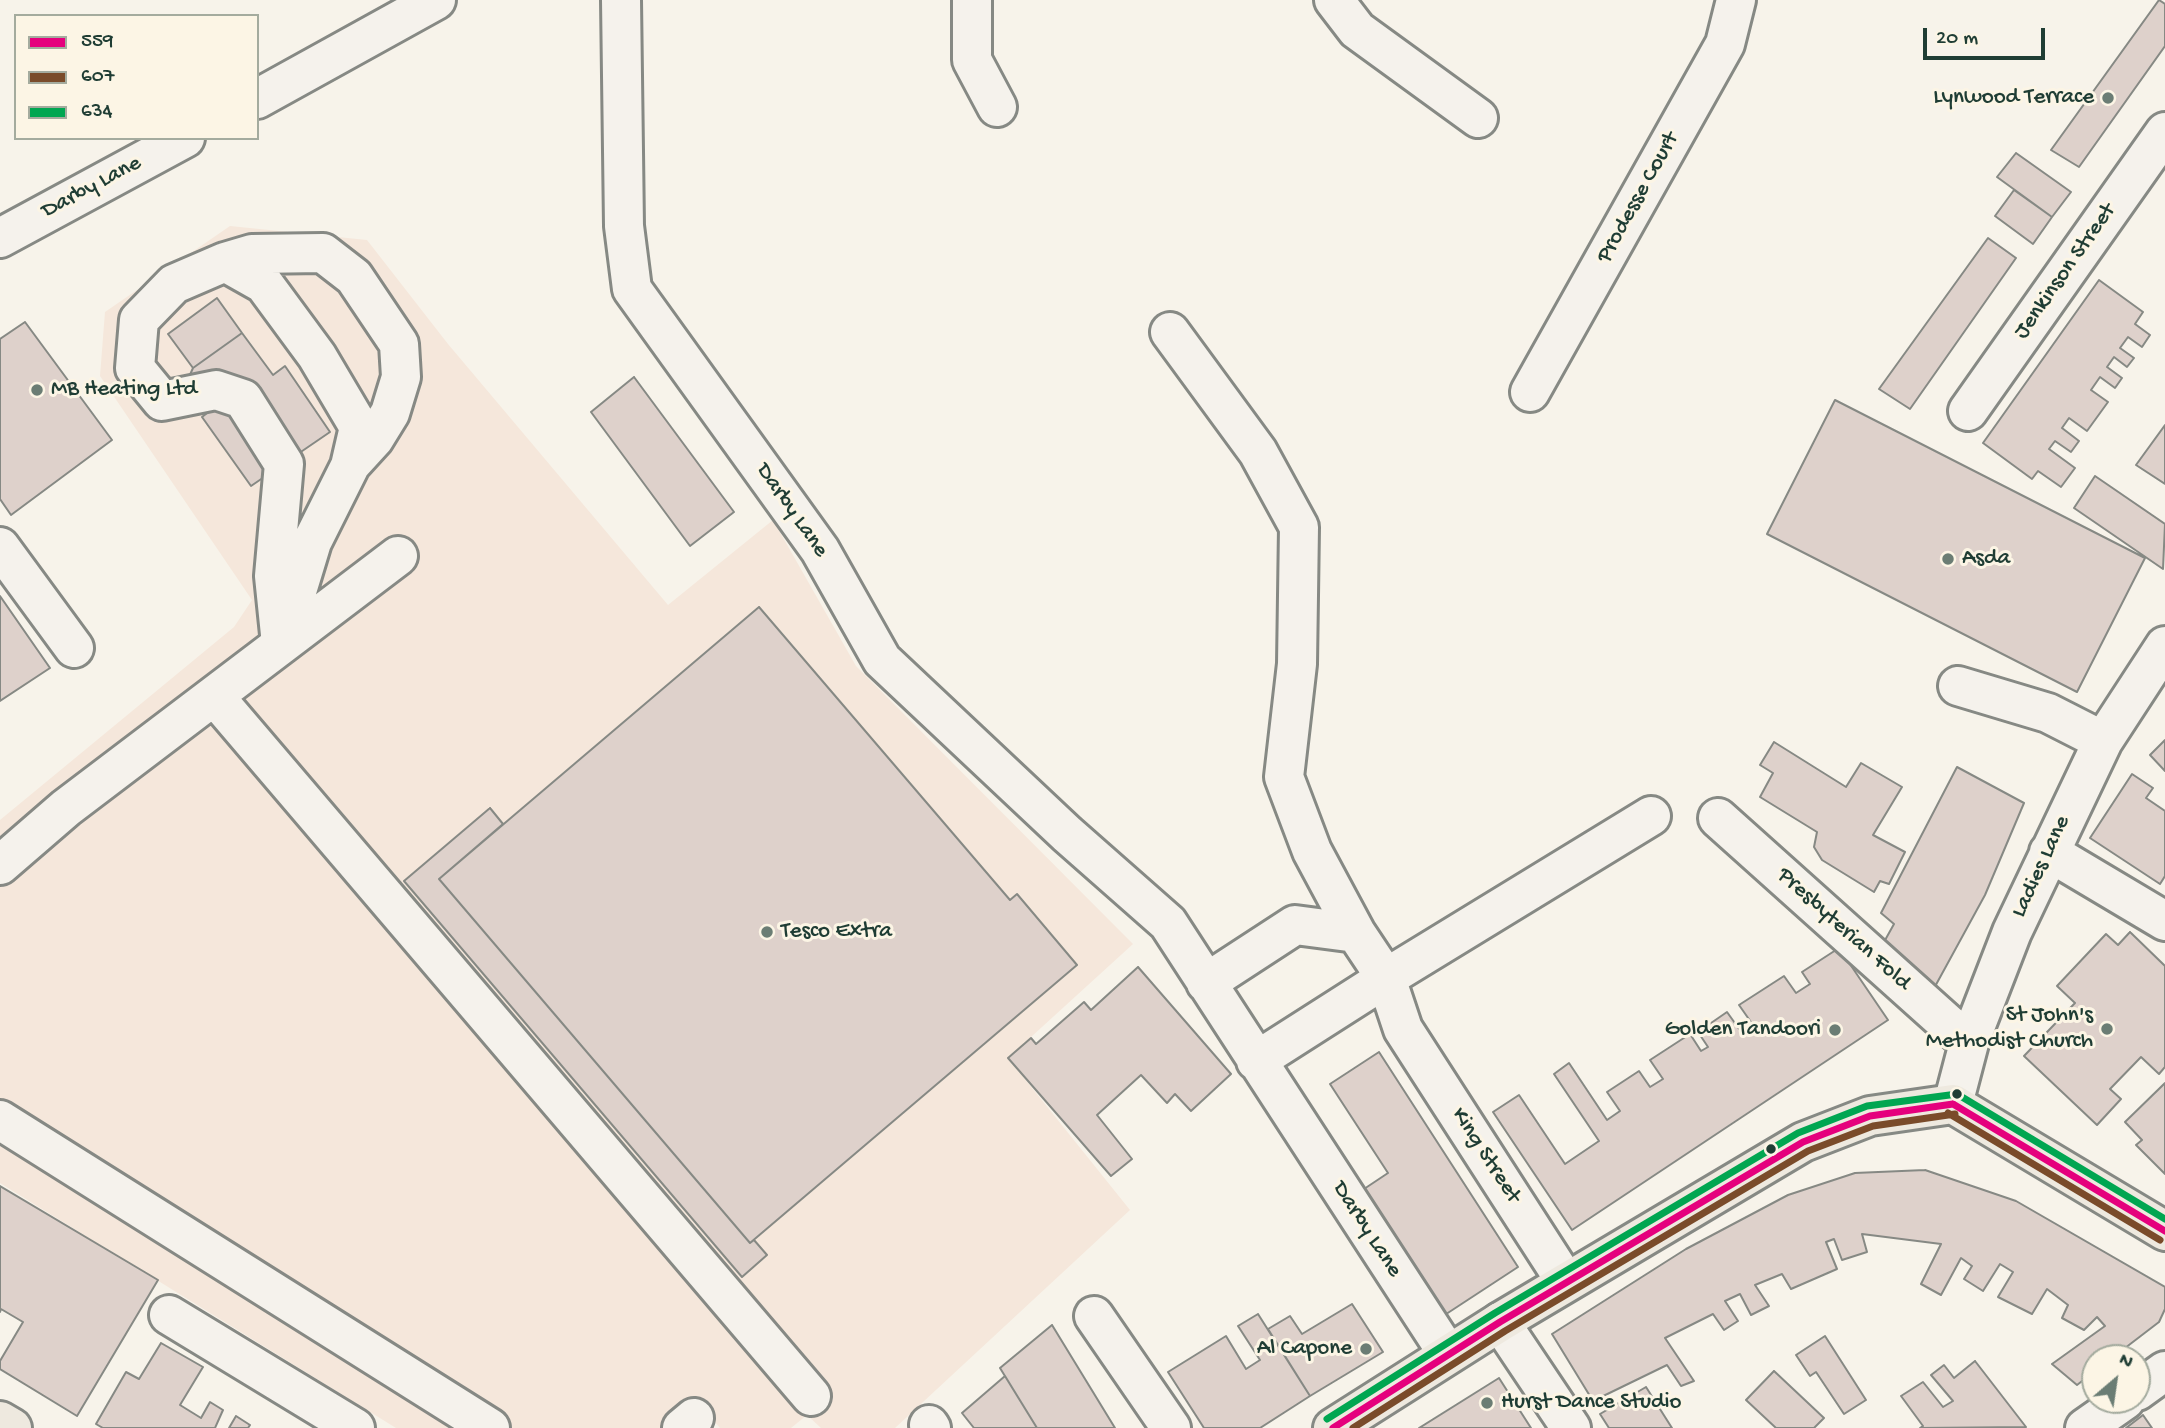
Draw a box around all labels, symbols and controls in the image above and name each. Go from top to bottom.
legend [14,14,259,140]
scale bar [1927,14,2050,58]
text: 20 m [1936,27,1978,52]
text: 559 [81,30,114,55]
text: 607 [81,65,115,90]
place label: Lynwood Terrace [1933,84,2094,112]
marker: Lynwood Terrace [2100,90,2116,106]
text: 634 [81,100,112,125]
street label: Prodesse Court [1592,128,1686,268]
street label: Darby Lane [37,150,147,226]
street label: Jenkinson Street [2009,199,2123,345]
place label: MB Heating Ltd [51,376,197,404]
marker: MB Heating Ltd [29,382,45,398]
street label: Darby Lane [748,459,834,563]
place label: Asda [1962,545,2010,573]
marker: Asda [1940,551,1956,567]
street label: Ladies Lane [2006,812,2078,922]
street label: Presbyterian Fold [1770,863,1916,997]
place label: Tesco Extra [781,918,892,946]
marker: Tesco Extra [759,924,775,940]
place label: St John's Methodist Church [1926,1002,2093,1056]
place label: Golden Tandoori [1665,1016,1821,1044]
marker: St John's Methodist Church [2099,1021,2115,1037]
marker: Golden Tandoori [1827,1022,1843,1038]
unlabelled marker [1950,1087,1964,1101]
street label: King Street [1444,1103,1526,1209]
unlabelled marker [1764,1142,1778,1156]
street label: Darby Lane [1325,1177,1407,1283]
place label: Al Capone [1257,1335,1352,1363]
marker: Al Capone [1358,1341,1374,1357]
north arrow [2081,1344,2151,1414]
text: N [2114,1349,2136,1375]
place label: Hurst Dance Studio [1501,1389,1681,1417]
marker: Hurst Dance Studio [1479,1395,1495,1411]

